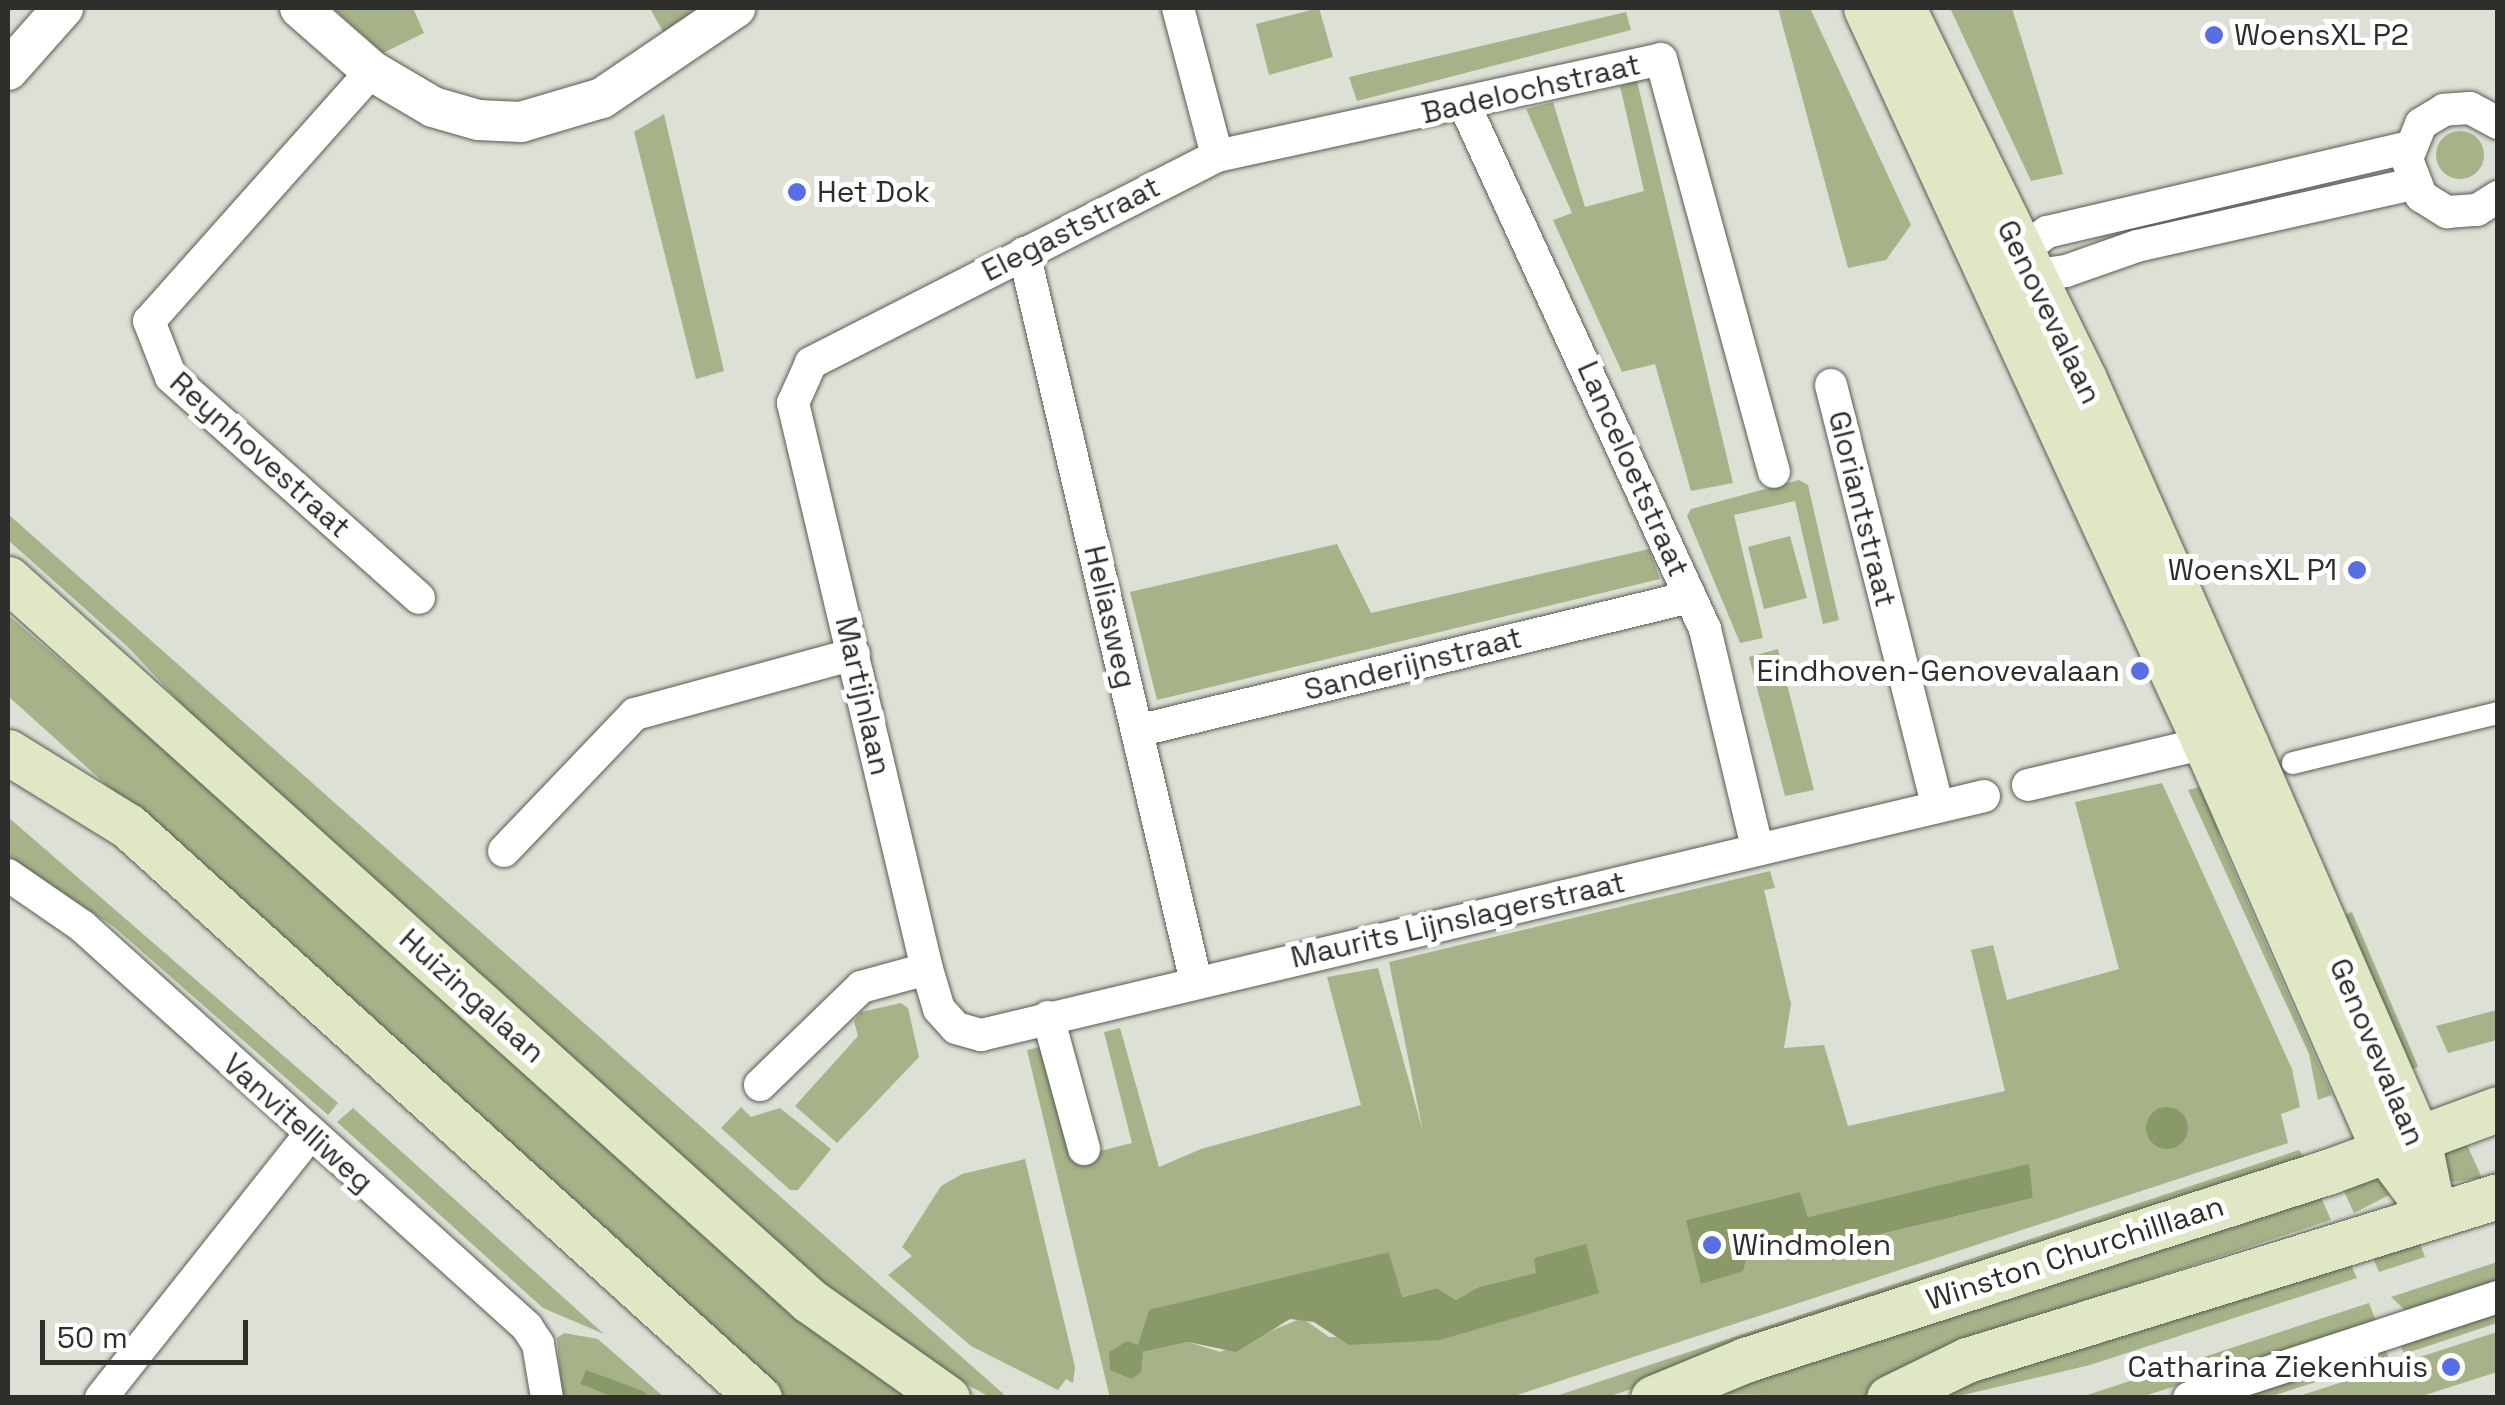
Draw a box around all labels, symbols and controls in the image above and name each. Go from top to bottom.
place label: WoensXL P2 [2234,17,2410,53]
marker: WoensXL P2 [2203,24,2225,46]
street label: Badelochstraat [1418,46,1644,132]
street label: Elegaststraat [976,169,1166,289]
place label: Het Dok [817,174,930,210]
marker: Het Dok [786,181,808,203]
street label: Genovevalaan [1989,214,2109,410]
street label: Lanceloetstraat [1569,356,1697,582]
street label: Reynhovestraat [162,365,358,545]
street label: Gloriantstraat [1820,407,1904,611]
street label: Heliasweg [1076,542,1144,692]
place label: WoensXL P1 [2167,552,2337,588]
marker: WoensXL P1 [2346,559,2368,581]
street label: Martijnlaan [827,613,899,779]
street label: Sanderijnstraat [1300,620,1526,708]
place label: Eindhoven-Genovevalaan [1757,653,2120,689]
marker: Eindhoven-Genovevalaan [2129,660,2151,682]
street label: Maurits Lijnslagerstraat [1287,864,1629,976]
street label: Huizingalaan [392,921,552,1071]
street label: Genovevalaan [2321,953,2433,1151]
street label: Vanvitelliweg [215,1046,381,1200]
street label: Winston Churchilllaan [1922,1188,2228,1318]
place label: Windmolen [1732,1227,1891,1263]
marker: Windmolen [1701,1234,1723,1256]
scale bar [45,1300,252,1362]
text: 50 m [57,1318,128,1357]
place label: Catharina Ziekenhuis [2127,1349,2428,1385]
marker: Catharina Ziekenhuis [2438,1354,2464,1380]

